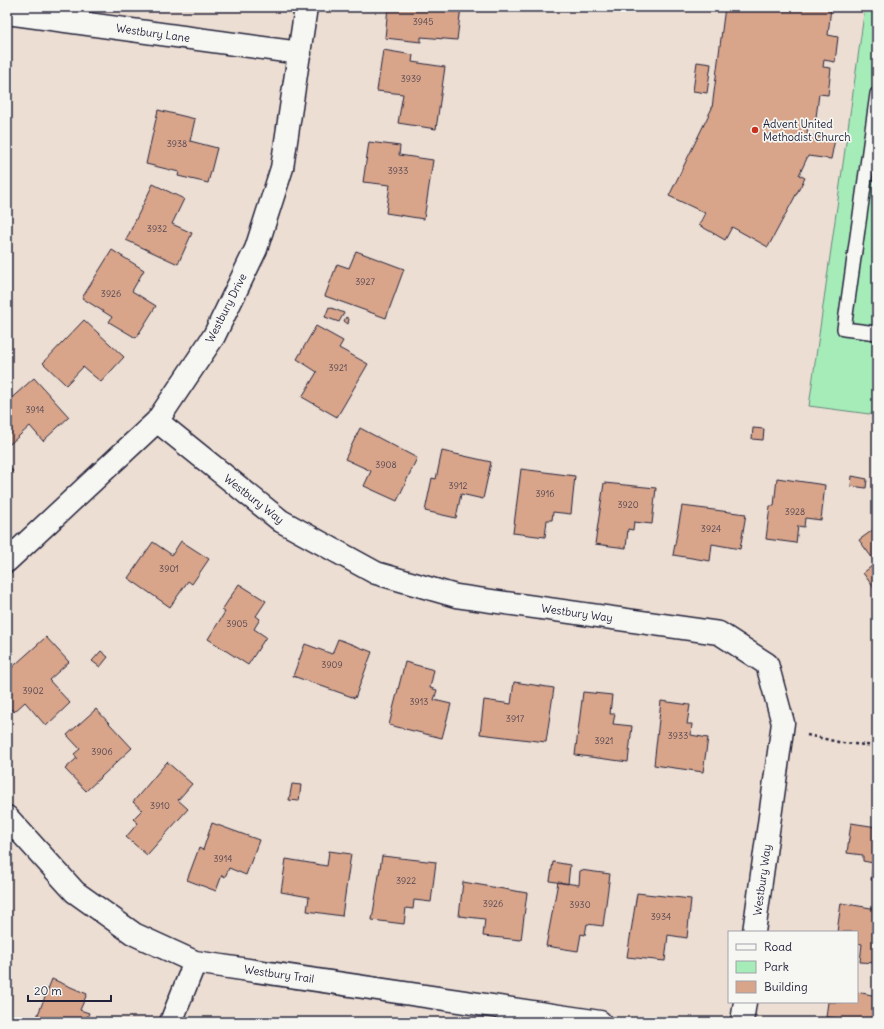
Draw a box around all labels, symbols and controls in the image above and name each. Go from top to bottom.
house number: 3945 [413,16,433,27]
street label: Westbury Lane [115,21,191,45]
house number: 3939 [401,73,421,84]
place label: Advent United Methodist Church [763,117,851,144]
marker: Advent United Methodist Church [750,125,760,135]
house number: 3938 [167,138,187,149]
house number: 3933 [388,165,408,176]
house number: 3932 [147,223,167,234]
street label: Westbury Drive [202,271,250,345]
house number: 3927 [355,276,375,287]
house number: 3926 [101,288,121,299]
house number: 3921 [329,362,347,373]
house number: 3914 [25,404,45,415]
house number: 3908 [375,459,397,470]
street label: Westbury Way [221,471,287,527]
house number: 3912 [449,480,467,491]
house number: 3916 [535,488,555,499]
house number: 3920 [617,499,639,510]
house number: 3928 [785,506,805,517]
house number: 3924 [701,523,721,534]
house number: 3901 [159,563,179,574]
street label: Westbury Way [540,601,614,625]
house number: 3905 [226,618,248,629]
house number: 3909 [321,659,343,670]
house number: 3902 [22,685,44,696]
house number: 3913 [410,696,428,707]
house number: 3917 [506,713,525,724]
house number: 3933 [668,730,688,741]
house number: 3921 [595,735,613,746]
house number: 3906 [91,746,113,757]
house number: 3910 [150,800,170,811]
street label: Westbury Way [750,843,774,917]
house number: 3914 [213,853,233,864]
house number: 3922 [396,875,416,886]
house number: 3926 [483,898,503,909]
house number: 3930 [569,899,591,910]
house number: 3934 [651,911,671,922]
legend [728,931,858,1003]
text: Road [764,939,792,954]
text: Park [764,959,789,974]
street label: Westbury Trail [243,962,315,986]
scale bar [28,977,111,1003]
text: Building [764,979,808,994]
text: 20 m [34,983,62,998]

